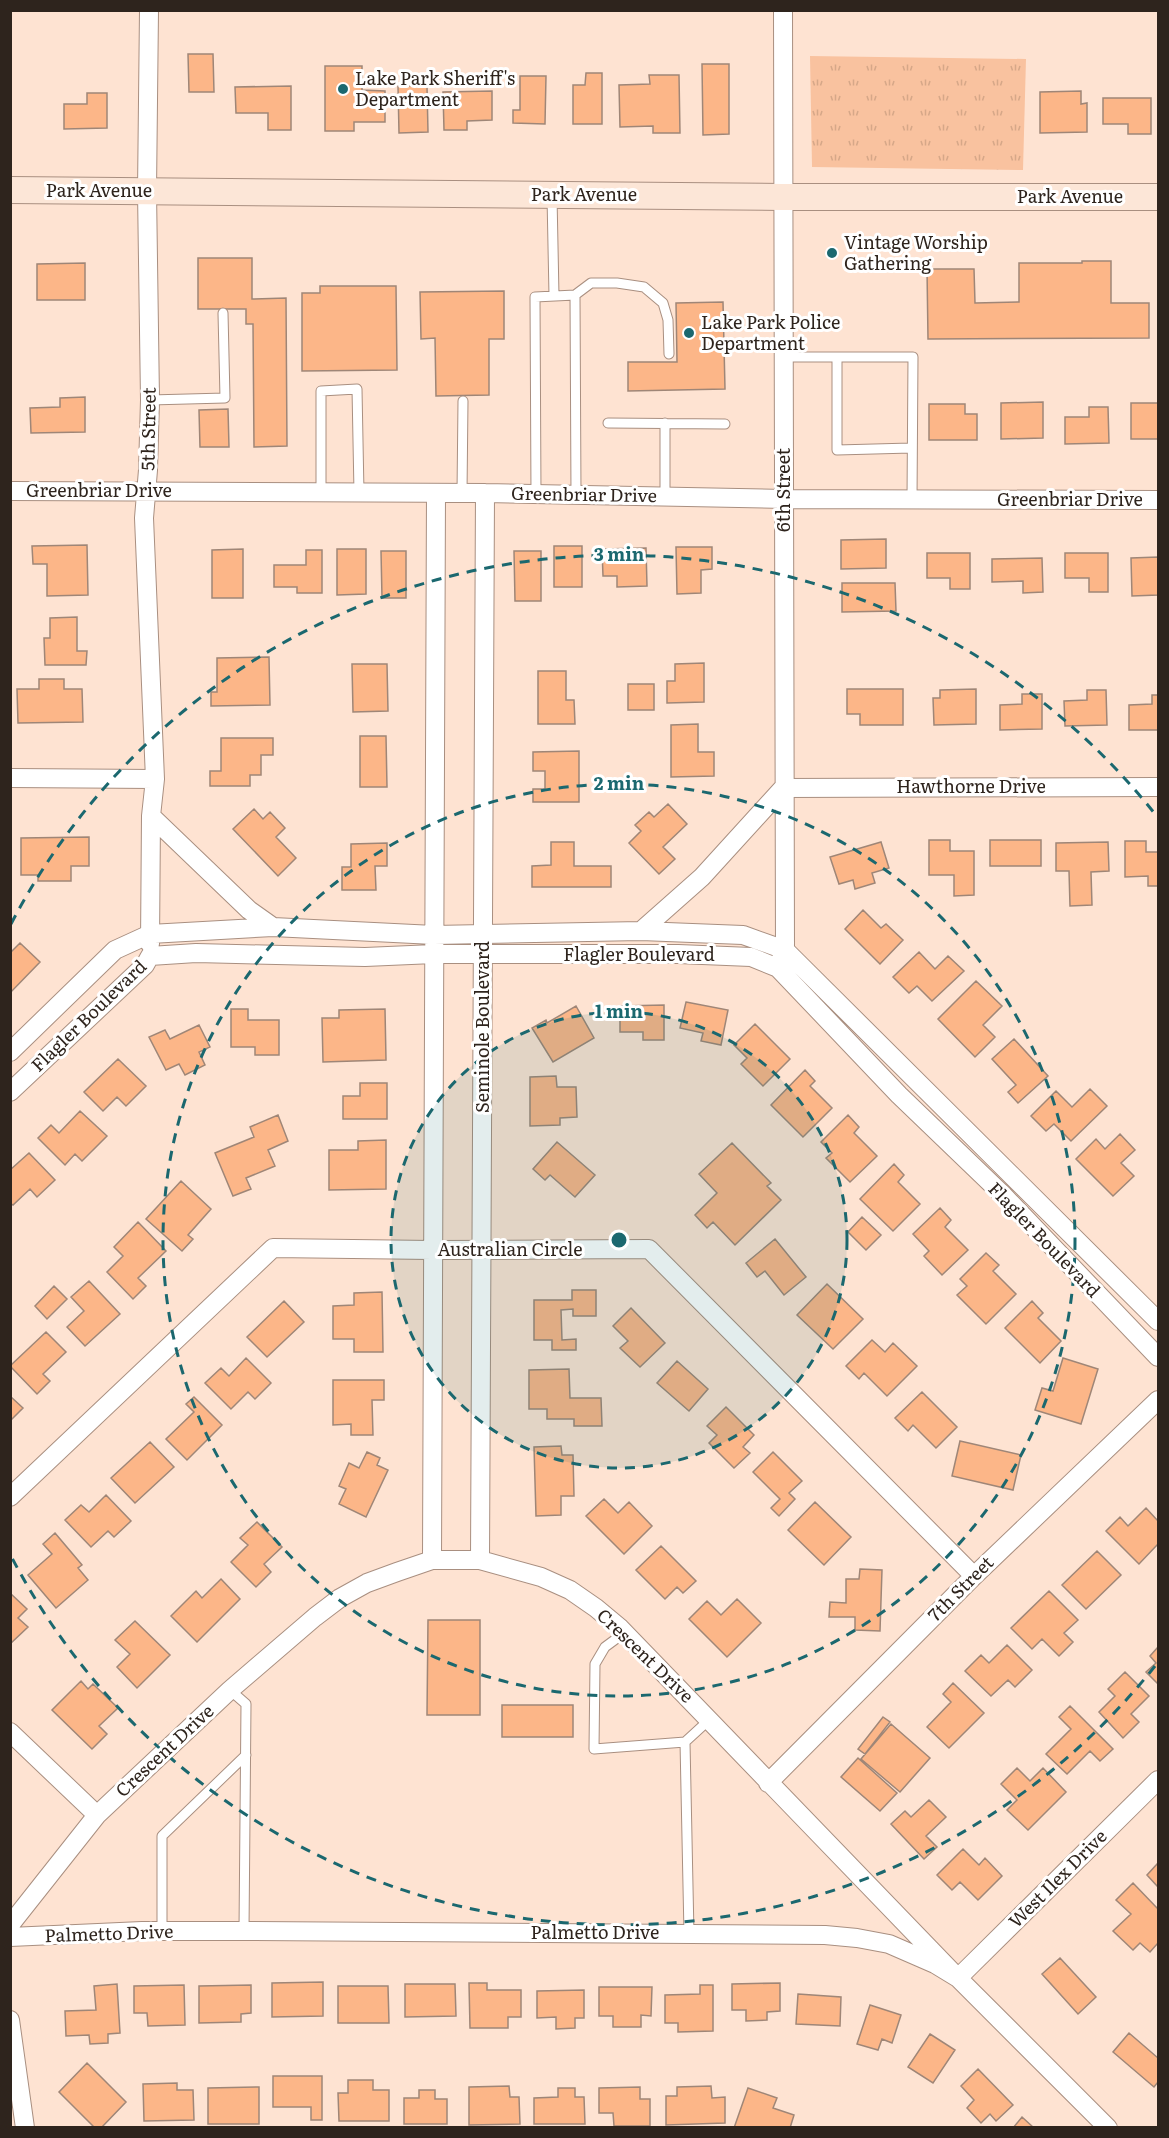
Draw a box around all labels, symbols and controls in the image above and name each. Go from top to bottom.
place label: Lake Park Sheriff's Department [355,64,515,112]
marker: Lake Park Sheriff's Department [336,82,350,96]
street label: Park Avenue [46,176,152,203]
street label: Park Avenue [531,180,637,207]
street label: Park Avenue [1017,182,1123,209]
place label: Vintage Worship Gathering [844,228,988,276]
marker: Vintage Worship Gathering [825,246,839,260]
place label: Lake Park Police Department [701,308,840,356]
marker: Lake Park Police Department [682,326,696,340]
street label: 5th Street [133,386,162,471]
street label: 6th Street [769,447,796,532]
street label: Greenbriar Drive [26,476,172,503]
street label: Greenbriar Drive [511,479,657,508]
street label: Greenbriar Drive [997,485,1143,512]
text: 3 min [594,540,645,567]
text: 2 min [594,769,645,796]
street label: Hawthorne Drive [896,772,1046,799]
street label: Flagler Boulevard [563,940,715,967]
street label: Seminole Boulevard [468,941,495,1113]
street label: Flagler Boulevard [24,953,152,1077]
text: 1 min [595,997,644,1024]
street label: Flagler Boulevard [983,1175,1107,1303]
centre of rings [609,1230,629,1250]
street label: Australian Circle [437,1235,583,1262]
street label: 7th Street [921,1548,999,1627]
street label: Crescent Drive [591,1602,701,1708]
street label: Crescent Drive [109,1697,219,1803]
street label: West Ilex Drive [1002,1823,1112,1933]
street label: Palmetto Drive [44,1917,174,1948]
street label: Palmetto Drive [531,1918,659,1945]

